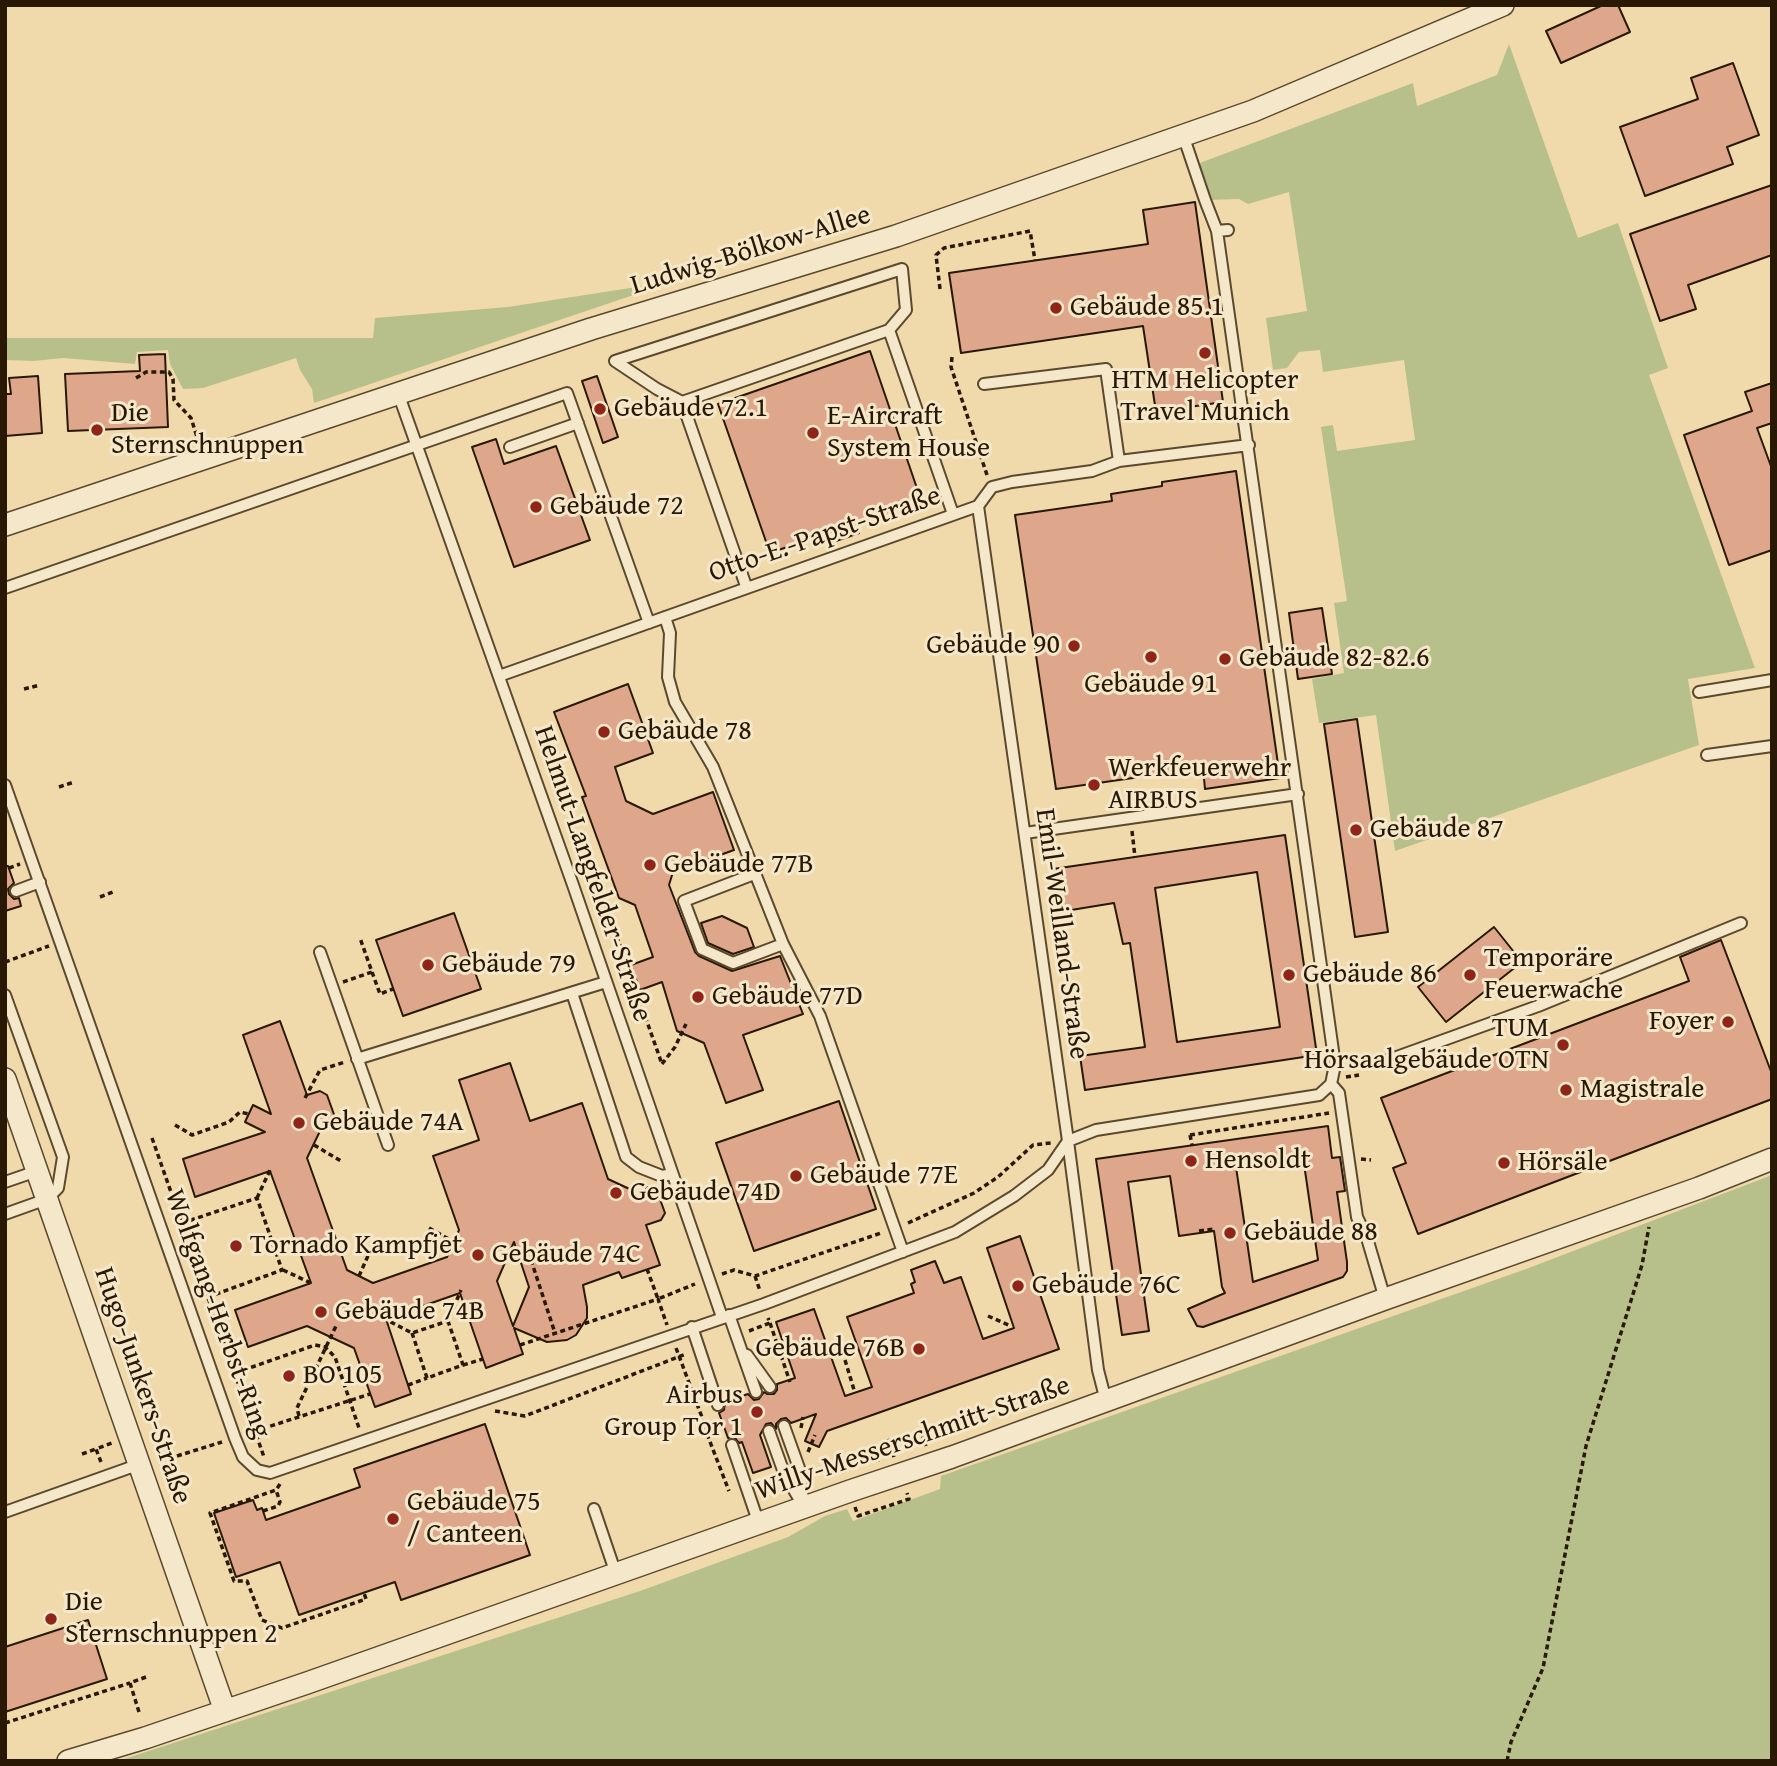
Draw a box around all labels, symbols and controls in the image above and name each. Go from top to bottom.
street label: Ludwig-Bölkow-Allee [627,199,875,303]
place label: Gebäude 85.1 [1070,291,1224,325]
marker: Gebäude 85.1 [1048,300,1064,316]
marker: HTM Helicopter Travel Munich [1197,345,1213,361]
place label: HTM Helicopter Travel Munich [1111,364,1299,430]
place label: Gebäude 72.1 [614,392,768,426]
place label: Die Sternschnuppen [111,397,304,463]
place label: E-Aircraft System House [827,400,990,466]
marker: Gebäude 72.1 [592,401,608,417]
marker: Die Sternschnuppen [89,422,105,438]
marker: E-Aircraft System House [805,425,821,441]
street label: Otto-E.-Papst-Straße [705,480,945,590]
place label: Gebäude 72 [550,490,684,524]
marker: Gebäude 72 [528,499,544,515]
place label: Gebäude 90 [926,629,1060,663]
marker: Gebäude 90 [1066,638,1082,654]
place label: Gebäude 82-82.6 [1239,642,1430,676]
marker: Gebäude 91 [1143,649,1159,665]
marker: Gebäude 82-82.6 [1217,651,1233,667]
place label: Gebäude 91 [1084,668,1218,702]
place label: Gebäude 78 [618,715,752,749]
street label: Helmut-Langfelder-Straße [526,722,658,1026]
marker: Gebäude 78 [596,724,612,740]
place label: Werkfeuerwehr AIRBUS [1108,752,1291,818]
marker: Werkfeuerwehr AIRBUS [1086,777,1102,793]
street label: Emil-Weilland-Straße [1027,806,1095,1062]
place label: Gebäude 87 [1370,813,1504,847]
marker: Gebäude 87 [1348,822,1364,838]
place label: Gebäude 77B [664,848,814,882]
marker: Gebäude 77B [642,857,658,873]
place label: Temporäre Feuerwache [1484,942,1623,1008]
place label: Gebäude 79 [442,948,576,982]
marker: Gebäude 79 [420,957,436,973]
place label: Gebäude 86 [1303,958,1437,992]
marker: Gebäude 86 [1281,967,1297,983]
marker: Temporäre Feuerwache [1462,967,1478,983]
place label: Gebäude 77D [712,980,863,1014]
marker: Gebäude 77D [690,989,706,1005]
place label: Foyer [1649,1005,1714,1039]
place label: TUM Hörsaalgebäude OTN [1304,1012,1549,1078]
marker: Foyer [1720,1014,1736,1030]
marker: TUM Hörsaalgebäude OTN [1555,1037,1571,1053]
place label: Magistrale [1580,1073,1704,1107]
marker: Magistrale [1558,1082,1574,1098]
place label: Gebäude 74A [313,1106,464,1140]
marker: Gebäude 74A [291,1115,307,1131]
place label: Hensoldt [1205,1144,1311,1178]
place label: Hörsäle [1518,1146,1608,1180]
marker: Hensoldt [1183,1153,1199,1169]
marker: Hörsäle [1496,1155,1512,1171]
place label: Gebäude 77E [810,1159,958,1193]
marker: Gebäude 77E [788,1168,804,1184]
place label: Gebäude 74D [630,1176,781,1210]
street label: Wolfgang-Herbst-Ring [156,1185,278,1443]
marker: Gebäude 74D [608,1185,624,1201]
place label: Gebäude 88 [1244,1216,1378,1250]
marker: Gebäude 88 [1222,1225,1238,1241]
place label: Tornado Kampfjet [250,1229,462,1263]
marker: Tornado Kampfjet [228,1238,244,1254]
place label: Gebäude 74C [492,1238,641,1272]
marker: Gebäude 74C [470,1247,486,1263]
street label: Hugo-Junkers-Straße [86,1263,198,1509]
place label: Gebäude 76C [1032,1269,1181,1303]
marker: Gebäude 76C [1010,1278,1026,1294]
place label: Gebäude 74B [335,1295,485,1329]
marker: Gebäude 74B [313,1304,329,1320]
place label: Gebäude 76B [755,1332,905,1366]
marker: Gebäude 76B [911,1341,927,1357]
place label: BO 105 [303,1359,382,1393]
marker: BO 105 [281,1368,297,1384]
street label: Willy-Messerschmitt-Straße [751,1369,1075,1509]
place label: Airbus Group Tor 1 [605,1379,743,1445]
marker: Airbus Group Tor 1 [749,1404,765,1420]
place label: Gebäude 75 / Canteen [407,1486,541,1552]
marker: Gebäude 75 / Canteen [385,1511,401,1527]
place label: Die Sternschnuppen 2 [65,1586,277,1652]
marker: Die Sternschnuppen 2 [43,1611,59,1627]

